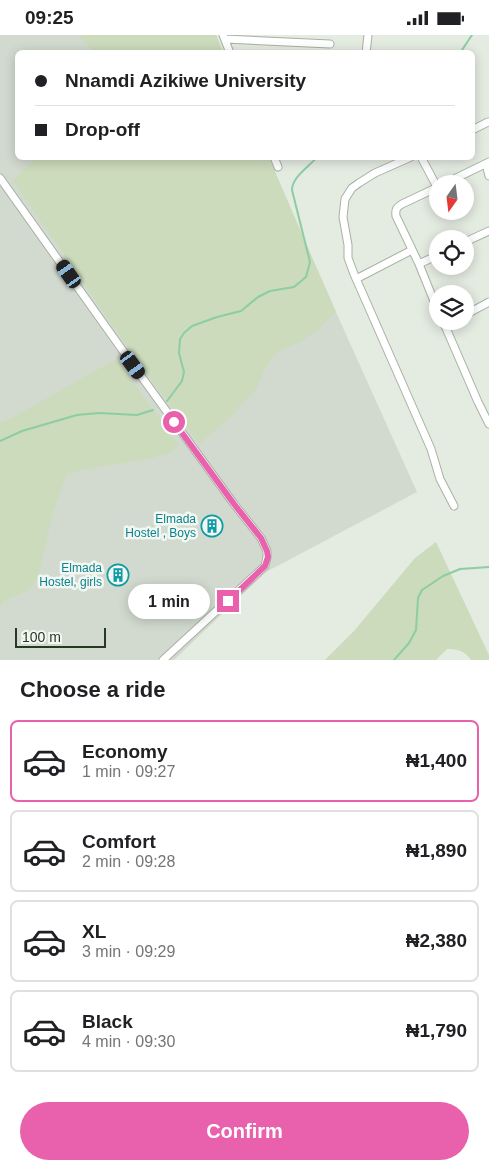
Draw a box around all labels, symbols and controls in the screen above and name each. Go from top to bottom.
text: 09:25 [25,7,74,28]
text: Nnamdi Azikiwe University [65,70,306,91]
text: Drop-off [65,119,140,140]
north arrow [429,175,474,220]
map controls [429,175,474,330]
button: locate [429,230,474,275]
car [54,257,83,291]
button: layers [429,285,474,330]
car [118,348,147,382]
route start [163,411,185,433]
place label: Elmada Hostel , Boys [125,512,196,540]
building icon: Elmada Hostel , Boys [200,514,224,538]
place label: Elmada Hostel, girls [39,561,102,589]
building icon: Elmada Hostel, girls [106,563,130,587]
callout: 1 min [128,583,210,619]
route end [217,590,239,612]
text: 1 min [148,593,190,610]
scale bar [15,625,106,648]
text: 100 m [22,629,61,645]
text: Choose a ride [20,677,165,702]
icon: car [22,739,67,784]
text: Economy [82,741,168,762]
text: ₦1,400 [406,750,467,771]
text: 1 min · 09:27 [82,763,175,780]
icon: car [22,829,67,874]
text: Comfort [82,831,156,852]
text: ₦1,890 [406,840,467,861]
text: 2 min · 09:28 [82,853,175,870]
icon: car [22,919,67,964]
text: XL [82,921,106,942]
text: ₦2,380 [406,930,467,951]
text: 3 min · 09:29 [82,943,175,960]
icon: car [22,1009,67,1054]
text: Black [82,1011,133,1032]
text: ₦1,790 [406,1020,467,1041]
text: 4 min · 09:30 [82,1033,175,1050]
button: Confirm [20,1102,469,1160]

